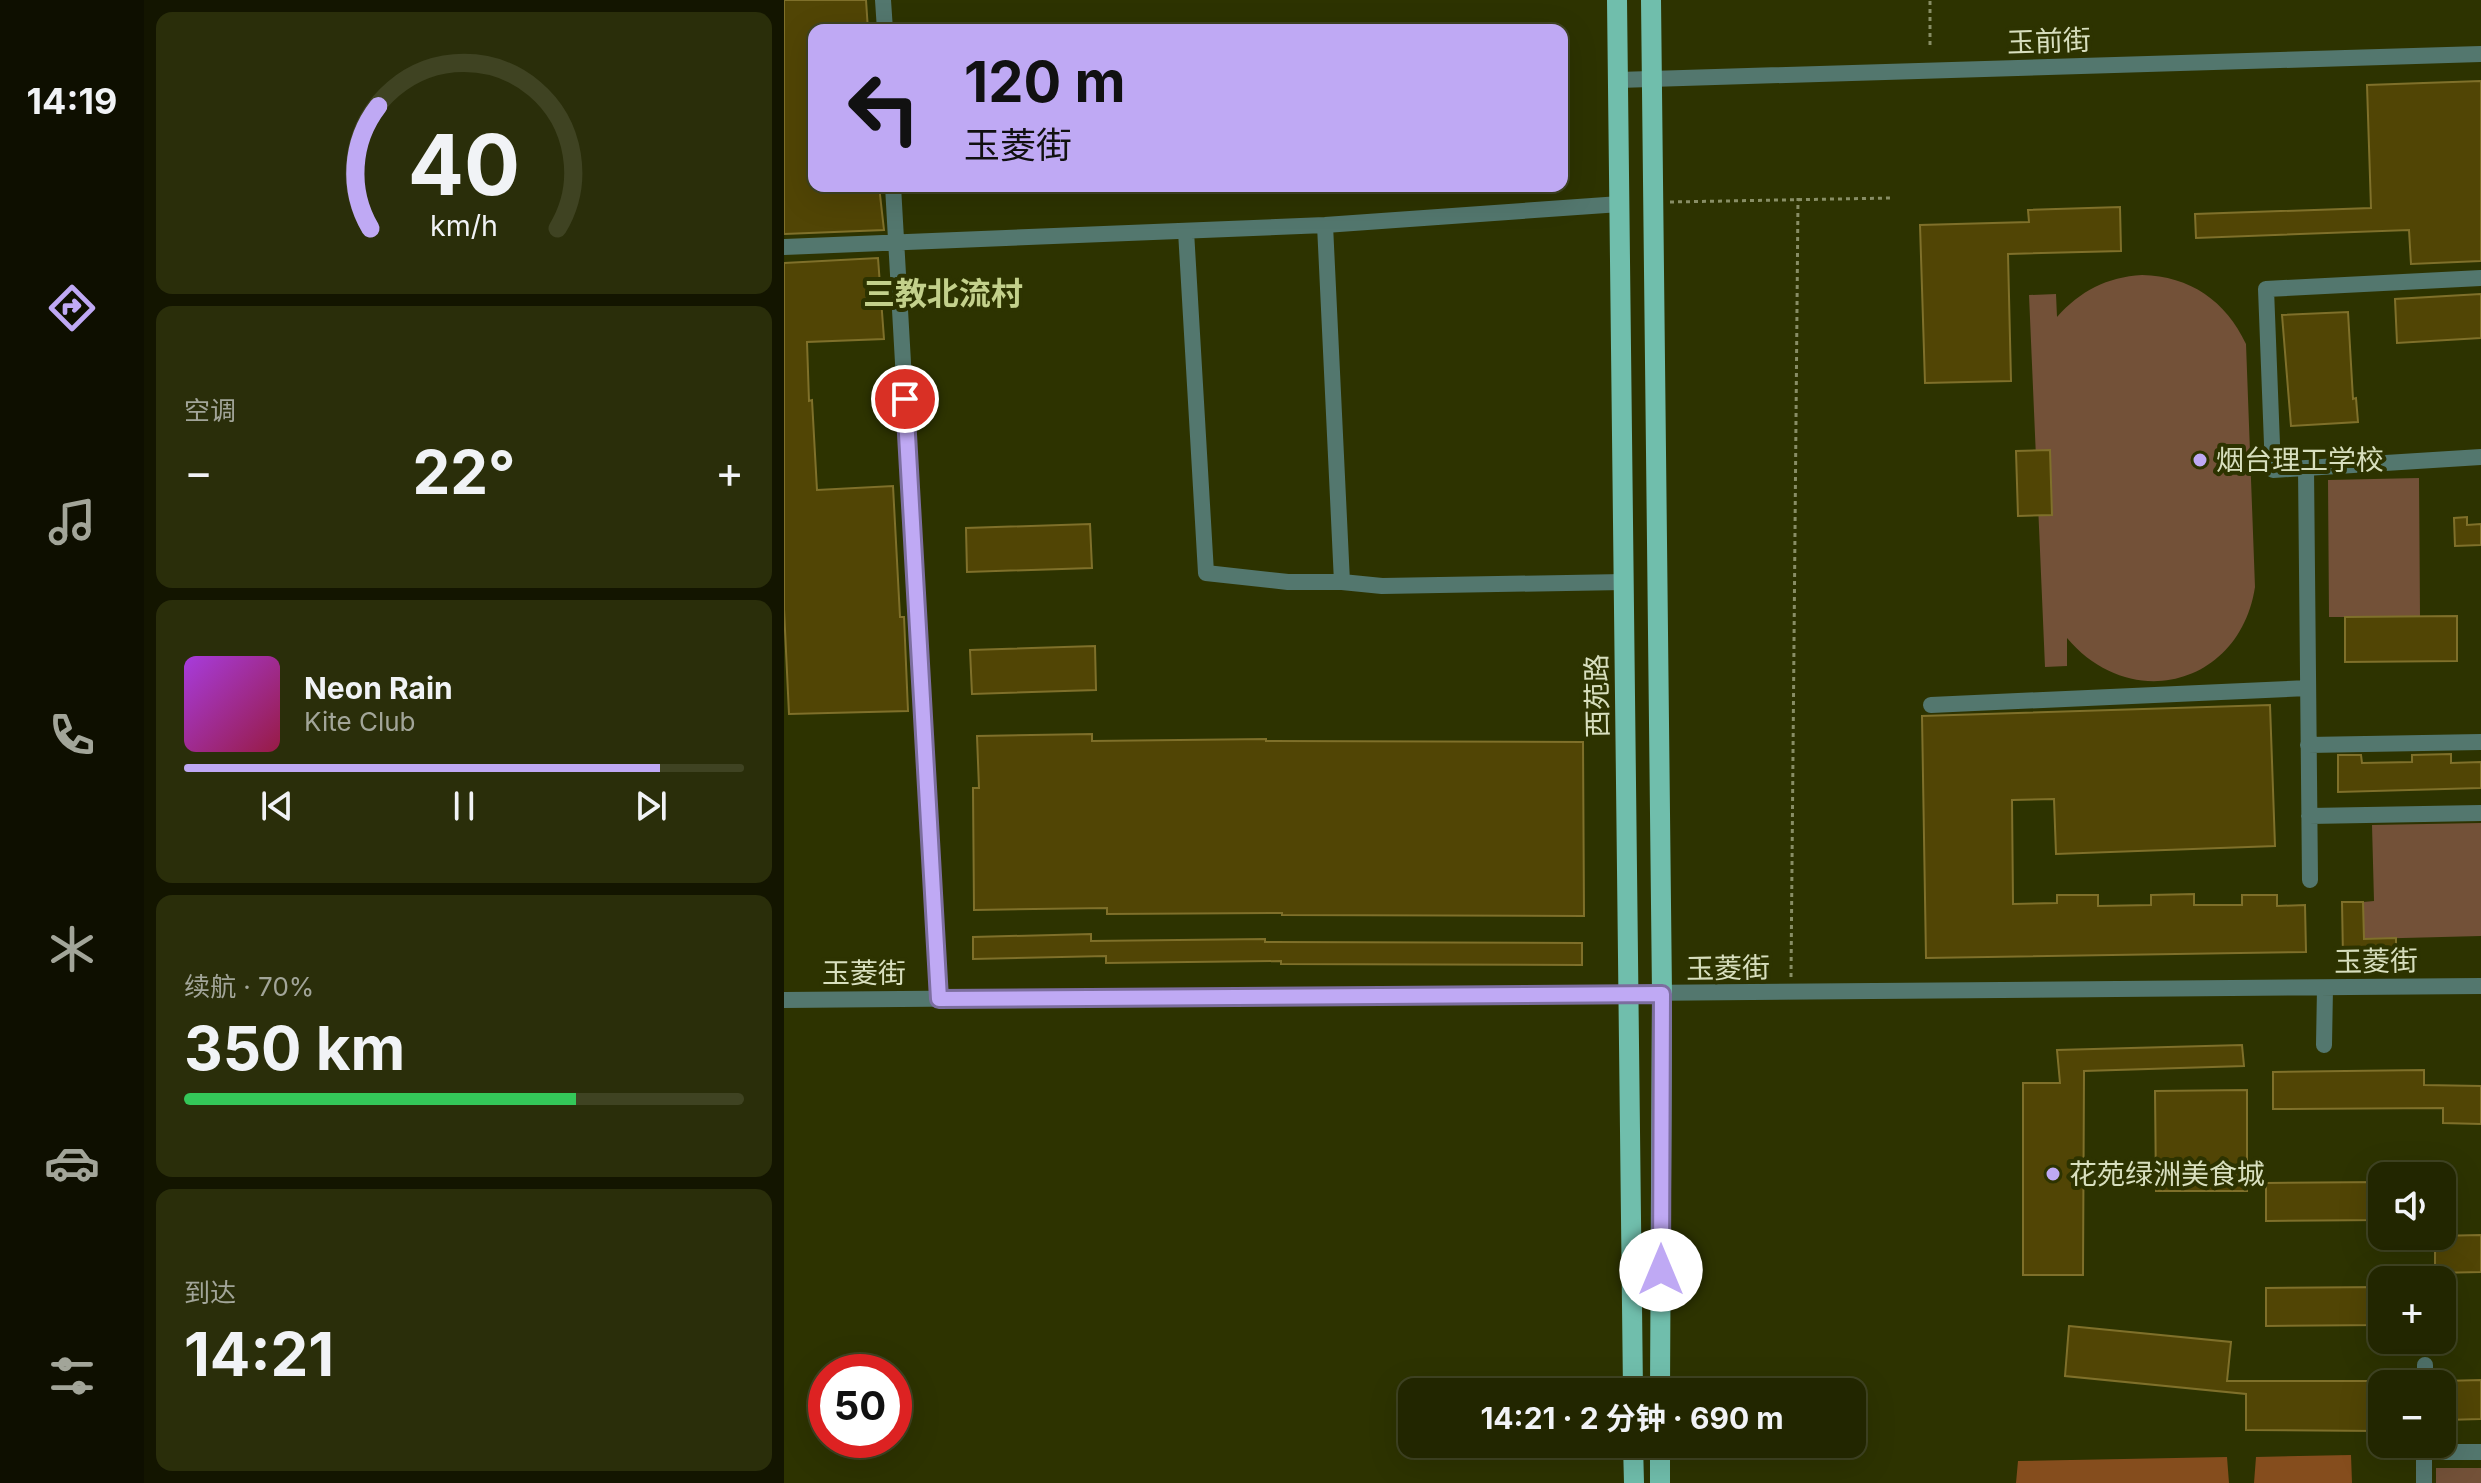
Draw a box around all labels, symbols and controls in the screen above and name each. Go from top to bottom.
street label: 玉前街 [2006,23,2092,59]
text: 120 m [964,48,1126,116]
icon: left [832,56,936,160]
text: 14:19 [27,79,117,123]
text: 40 [408,114,520,215]
text: 玉菱街 [964,123,1072,167]
text: km/h [430,208,498,243]
district label: 三教北流村 [863,274,1023,313]
icon: directions [44,280,100,336]
pin [871,365,939,433]
icon: arrive [883,377,927,421]
text: 空调 [184,395,236,426]
text: 22° [412,436,516,508]
place label: 烟台理工学校 [2216,443,2384,477]
text: − [184,445,213,499]
text: + [715,445,744,499]
marker: 烟台理工学校 [2191,451,2209,469]
icon: music [44,494,100,550]
street label: 西苑路 [1579,654,1615,738]
text: Neon Rain [304,670,453,706]
text: Kite Club [304,706,415,737]
icon: phone [44,707,100,763]
icon: previous [255,784,299,828]
icon: pause [442,784,486,828]
icon: next [629,784,673,828]
icon: climate [44,921,100,977]
street label: 玉菱街 [2334,943,2418,979]
street label: 玉菱街 [1686,950,1770,986]
street label: 玉菱街 [822,956,906,990]
text: 续航 · 70% [184,971,314,1002]
text: 350 km [184,1012,405,1084]
icon: car [44,1135,100,1191]
place label: 花苑绿洲美食城 [2069,1157,2265,1191]
map controls [2368,1162,2456,1458]
button: sound [2368,1162,2456,1250]
marker: 花苑绿洲美食城 [2044,1165,2062,1183]
position arrow [1619,1228,1703,1312]
button: + [2368,1266,2456,1354]
text: 到达 [184,1277,236,1308]
text: 14:21 [184,1318,334,1390]
icon: filters [44,1348,100,1404]
speed limit sign: 50 [808,1354,912,1458]
button: − [2368,1370,2456,1458]
text: 14:21 · 2 分钟 · 690 m [1480,1400,1784,1436]

